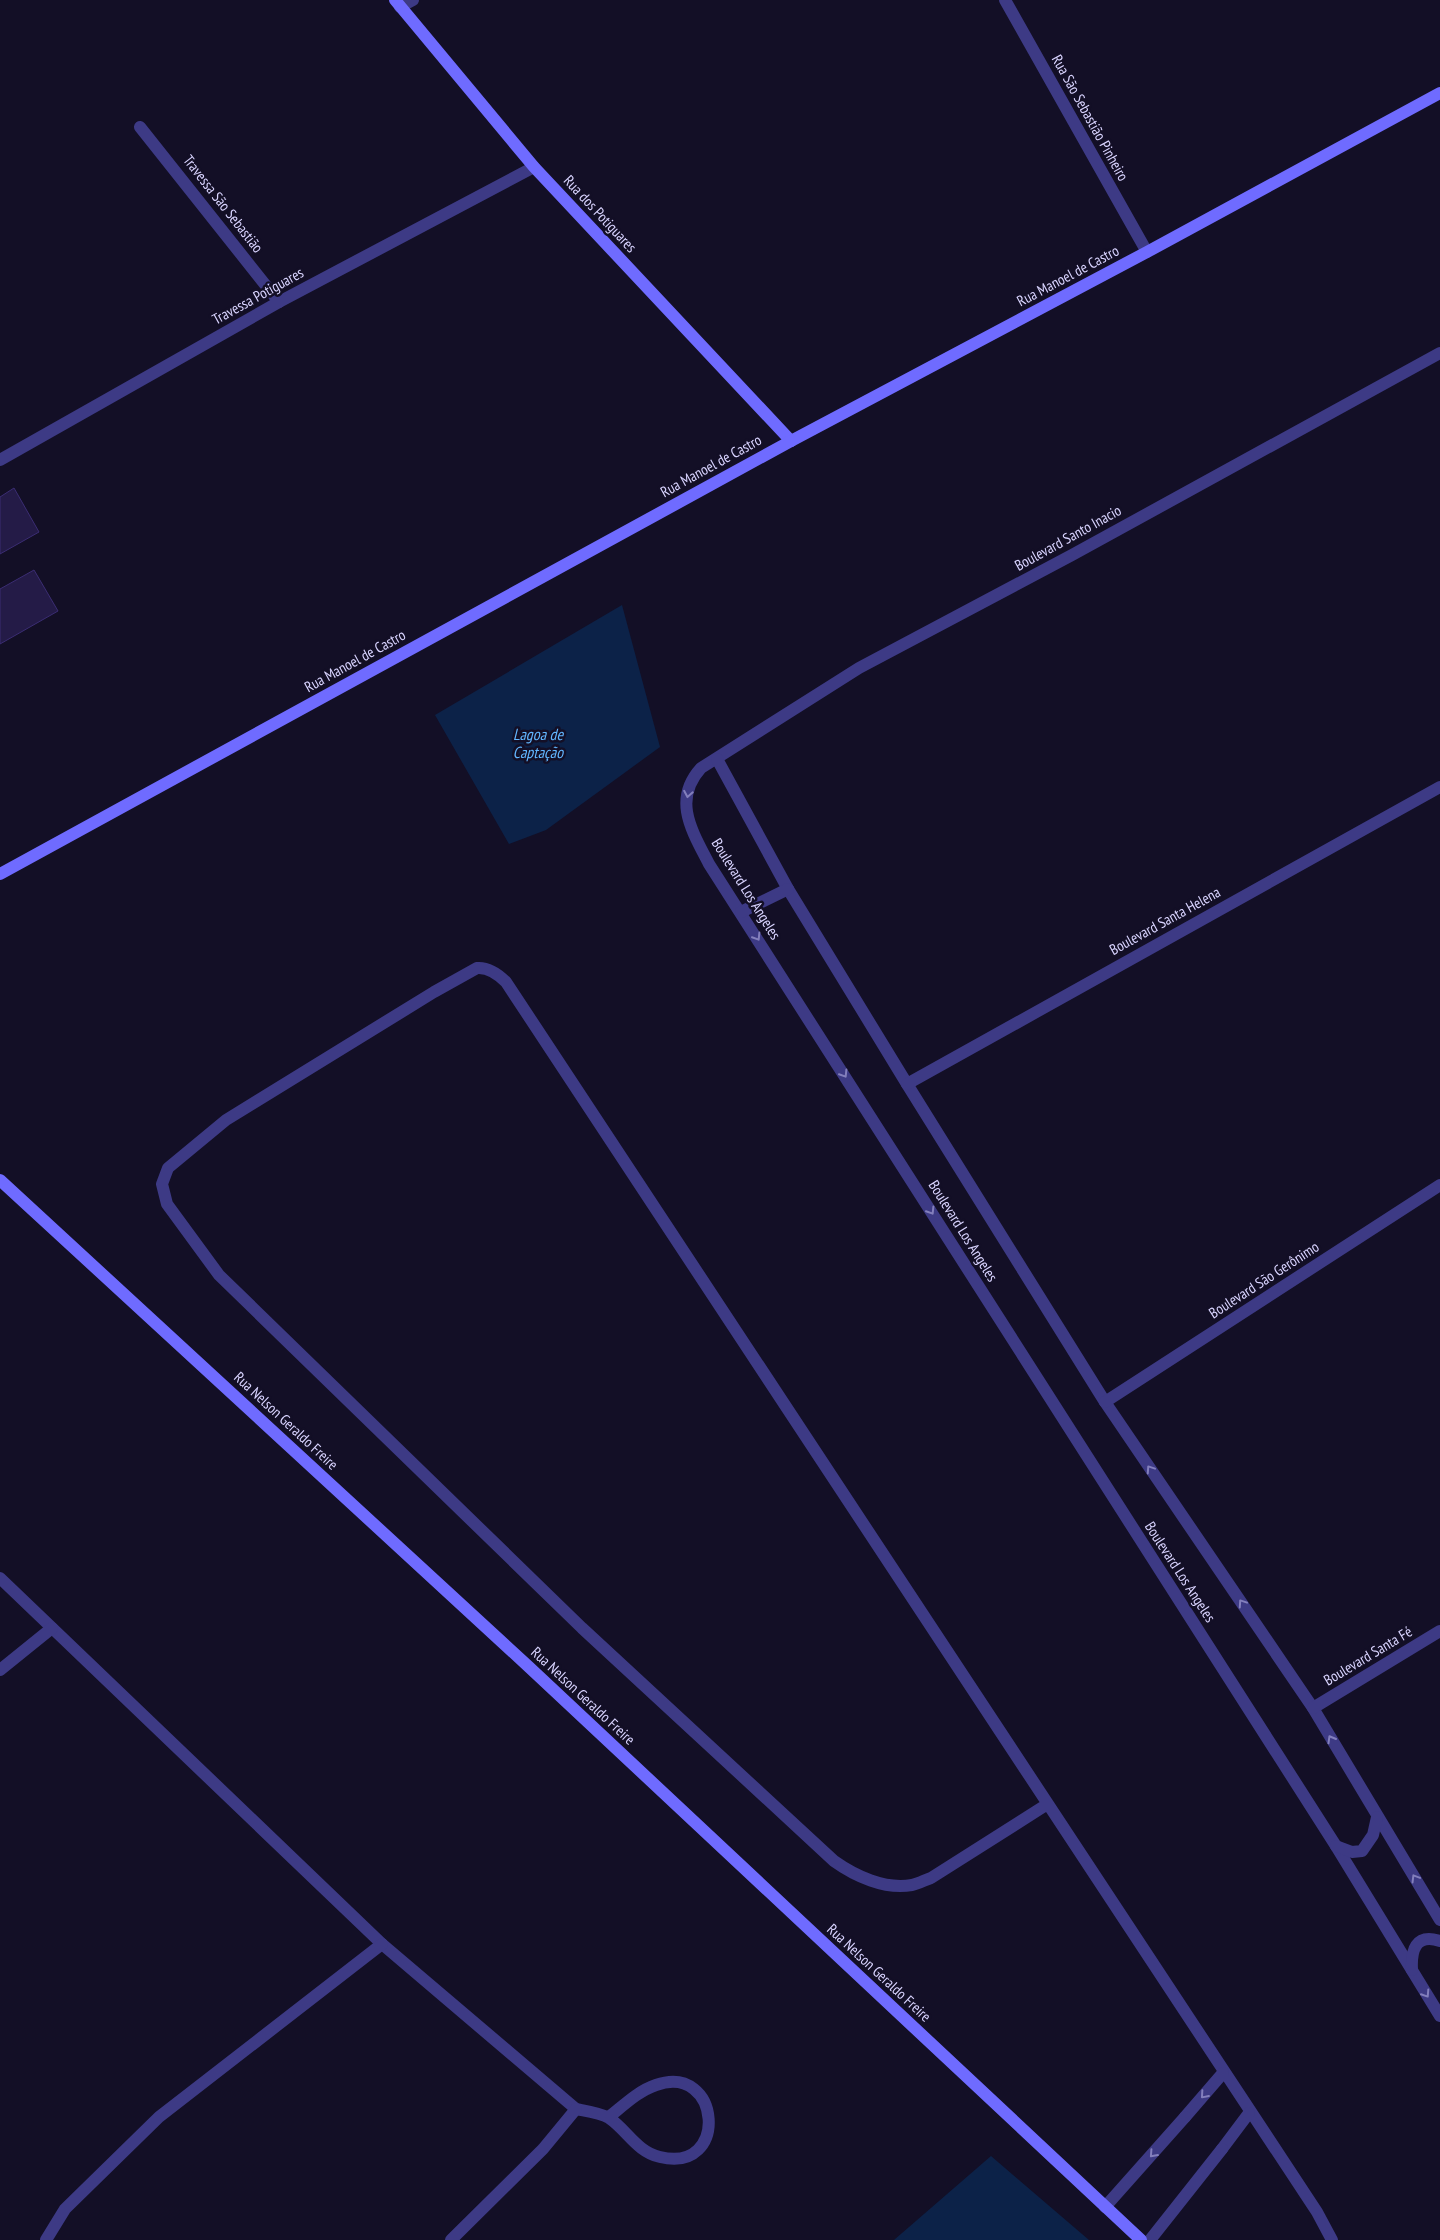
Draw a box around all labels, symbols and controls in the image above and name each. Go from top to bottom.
street label: Rua São Sebastião Pinheiro [1048,51,1133,184]
street label: Travessa São Sebastião [179,151,268,256]
street label: Rua dos Potiguares [560,171,641,256]
street label: Rua Manoel de Castro [1014,241,1122,310]
street label: Travessa Potiguares [209,263,307,328]
street label: Rua Manoel de Castro [657,430,765,501]
street label: Boulevard Santo Inacio [1011,500,1124,575]
street label: Rua Manoel de Castro [301,625,409,696]
water label: Lagoa de Captação [513,724,564,762]
one-way arrow [683,789,693,798]
street label: Boulevard Los Angeles [708,834,785,943]
street label: Boulevard Santa Helena [1106,882,1224,959]
one-way arrow [750,931,760,940]
one-way arrow [838,1068,847,1078]
street label: Boulevard Los Angeles [925,1176,1002,1285]
one-way arrow [925,1206,934,1215]
street label: Boulevard São Gerônimo [1205,1237,1322,1322]
street label: Rua Nelson Geraldo Freire [230,1368,342,1474]
one-way arrow [1147,1465,1157,1474]
street label: Boulevard Los Angeles [1141,1518,1220,1626]
one-way arrow [1239,1599,1248,1609]
street label: Boulevard Santa Fé [1320,1622,1415,1689]
street label: Rua Nelson Geraldo Freire [527,1643,639,1749]
one-way arrow [1328,1735,1338,1744]
one-way arrow [1411,1875,1421,1884]
street label: Rua Nelson Geraldo Freire [823,1920,935,2026]
one-way arrow [1420,1989,1430,1998]
one-way arrow [1201,2090,1210,2099]
one-way arrow [1150,2148,1159,2157]

